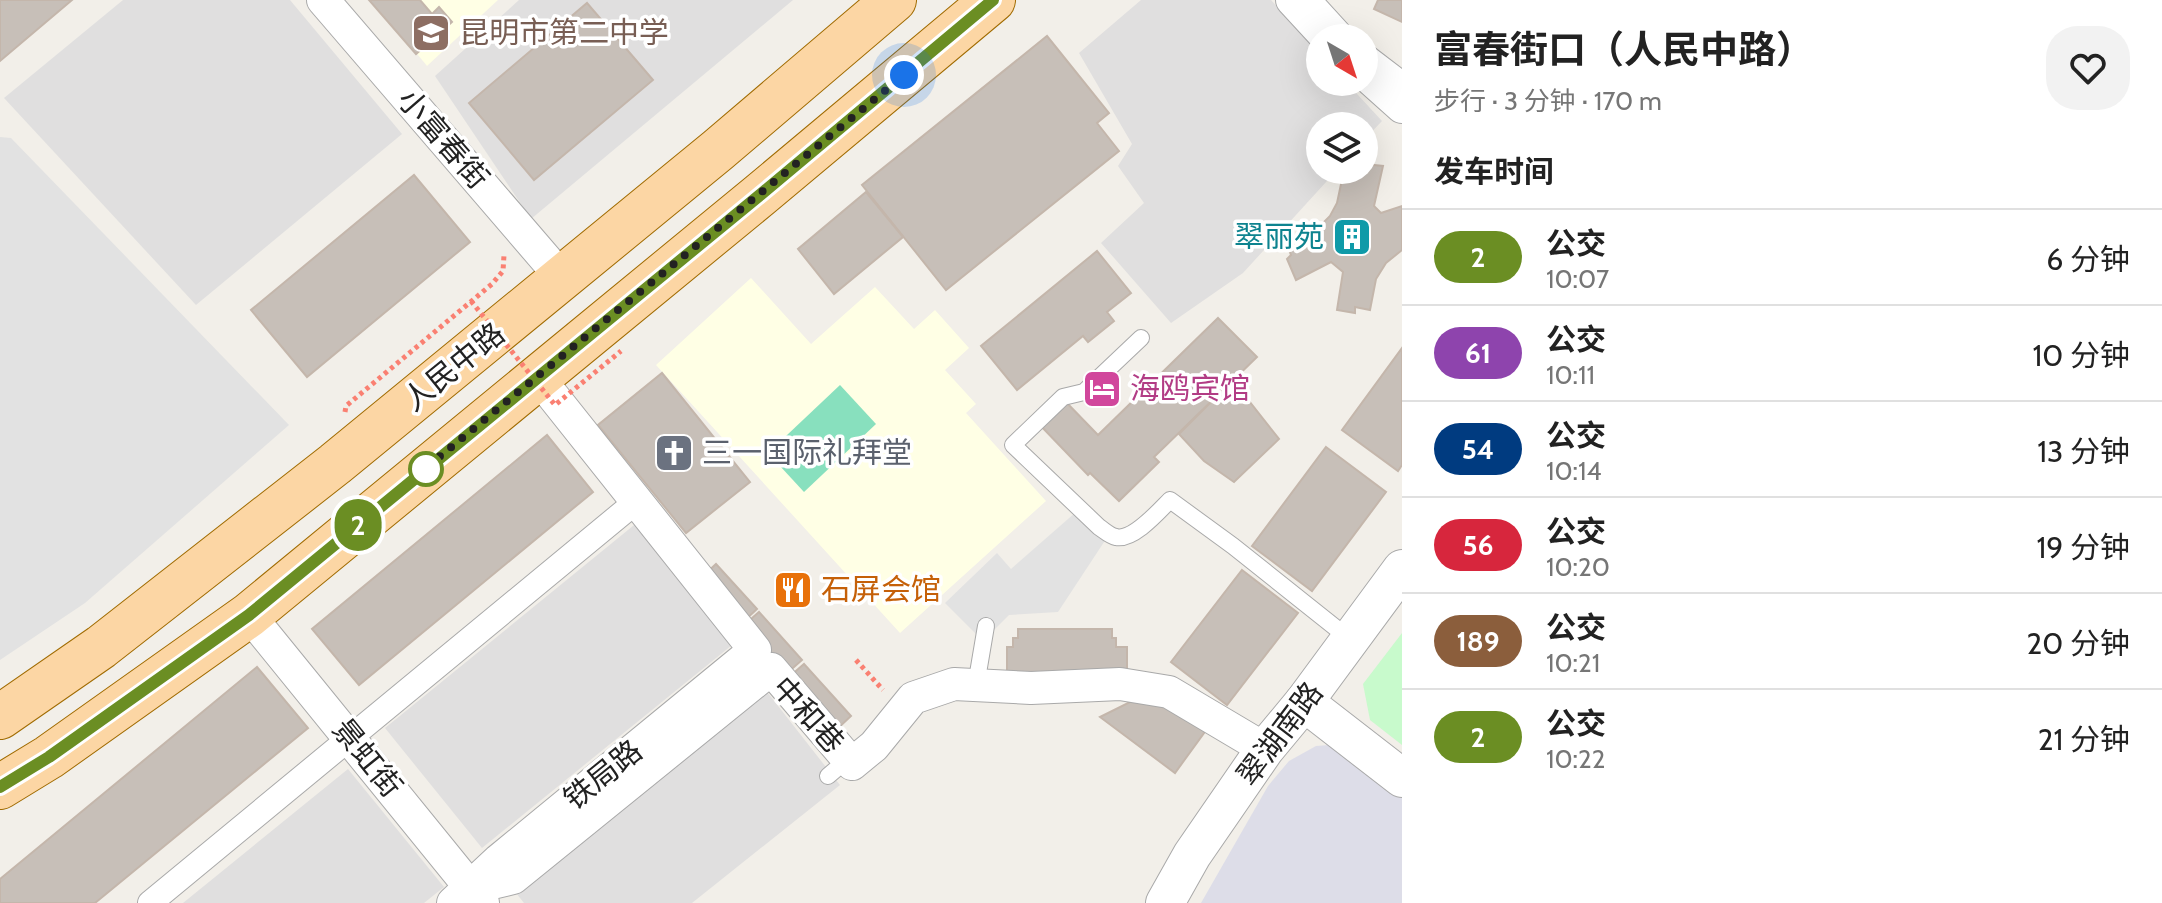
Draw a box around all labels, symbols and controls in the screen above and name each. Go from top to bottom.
school or university icon: 昆明市第二中学 [410,12,452,54]
place label: 昆明市第二中学 [459,14,669,51]
north arrow [1306,24,1378,96]
map controls [1306,24,1378,184]
text: 富春街口（人民中路） [1434,26,1814,73]
button: heart [2046,26,2130,110]
your location [884,55,924,95]
street label: 小富春街 [390,81,497,196]
text: 步行 · 3 分钟 · 170 m [1434,85,1662,117]
button: layers [1306,112,1378,184]
text: 发车时间 [1434,153,1554,190]
building icon: 翠丽苑 [1331,216,1373,258]
place label: 翠丽苑 [1234,218,1324,255]
text: 公交 [1546,225,1606,262]
text: 2 [1471,240,1485,274]
text: 6 分钟 [2046,241,2130,278]
text: 10:07 [1546,263,1609,295]
street label: 人民中路 [395,314,512,419]
text: 公交 [1546,321,1606,358]
text: 61 [1465,336,1491,370]
text: 10 分钟 [2033,337,2130,374]
text: 10:11 [1546,359,1595,391]
hotel icon: 海鸥宾馆 [1081,368,1123,410]
place label: 海鸥宾馆 [1130,370,1250,407]
text: 公交 [1546,417,1606,454]
church icon: 三一国际礼拜堂 [653,432,695,474]
text: 54 [1462,432,1494,466]
text: 13 分钟 [2037,433,2130,470]
place label: 三一国际礼拜堂 [702,434,912,471]
unlabelled marker [409,452,443,486]
text: 10:14 [1546,455,1602,487]
line badge: 2 [332,499,384,551]
text: 2 [351,508,365,542]
text: 公交 [1546,513,1606,550]
text: 56 [1463,528,1493,562]
text: 19 分钟 [2036,529,2130,566]
text: 10:20 [1546,551,1610,583]
restaurant icon: 石屏会馆 [772,569,814,611]
place label: 石屏会馆 [821,571,941,608]
text: 公交 [1546,609,1606,646]
text: 189 [1457,624,1499,658]
text: 20 分钟 [2027,625,2130,662]
text: 10:21 [1546,647,1600,679]
street label: 中和巷 [765,669,852,760]
street label: 翠湖南路 [1229,675,1330,793]
text: 公交 [1546,705,1606,742]
street label: 景虹街 [325,711,410,804]
text: 2 [1471,720,1485,754]
text: 21 分钟 [2038,721,2130,758]
street label: 铁局路 [556,732,649,817]
text: 10:22 [1546,743,1605,775]

